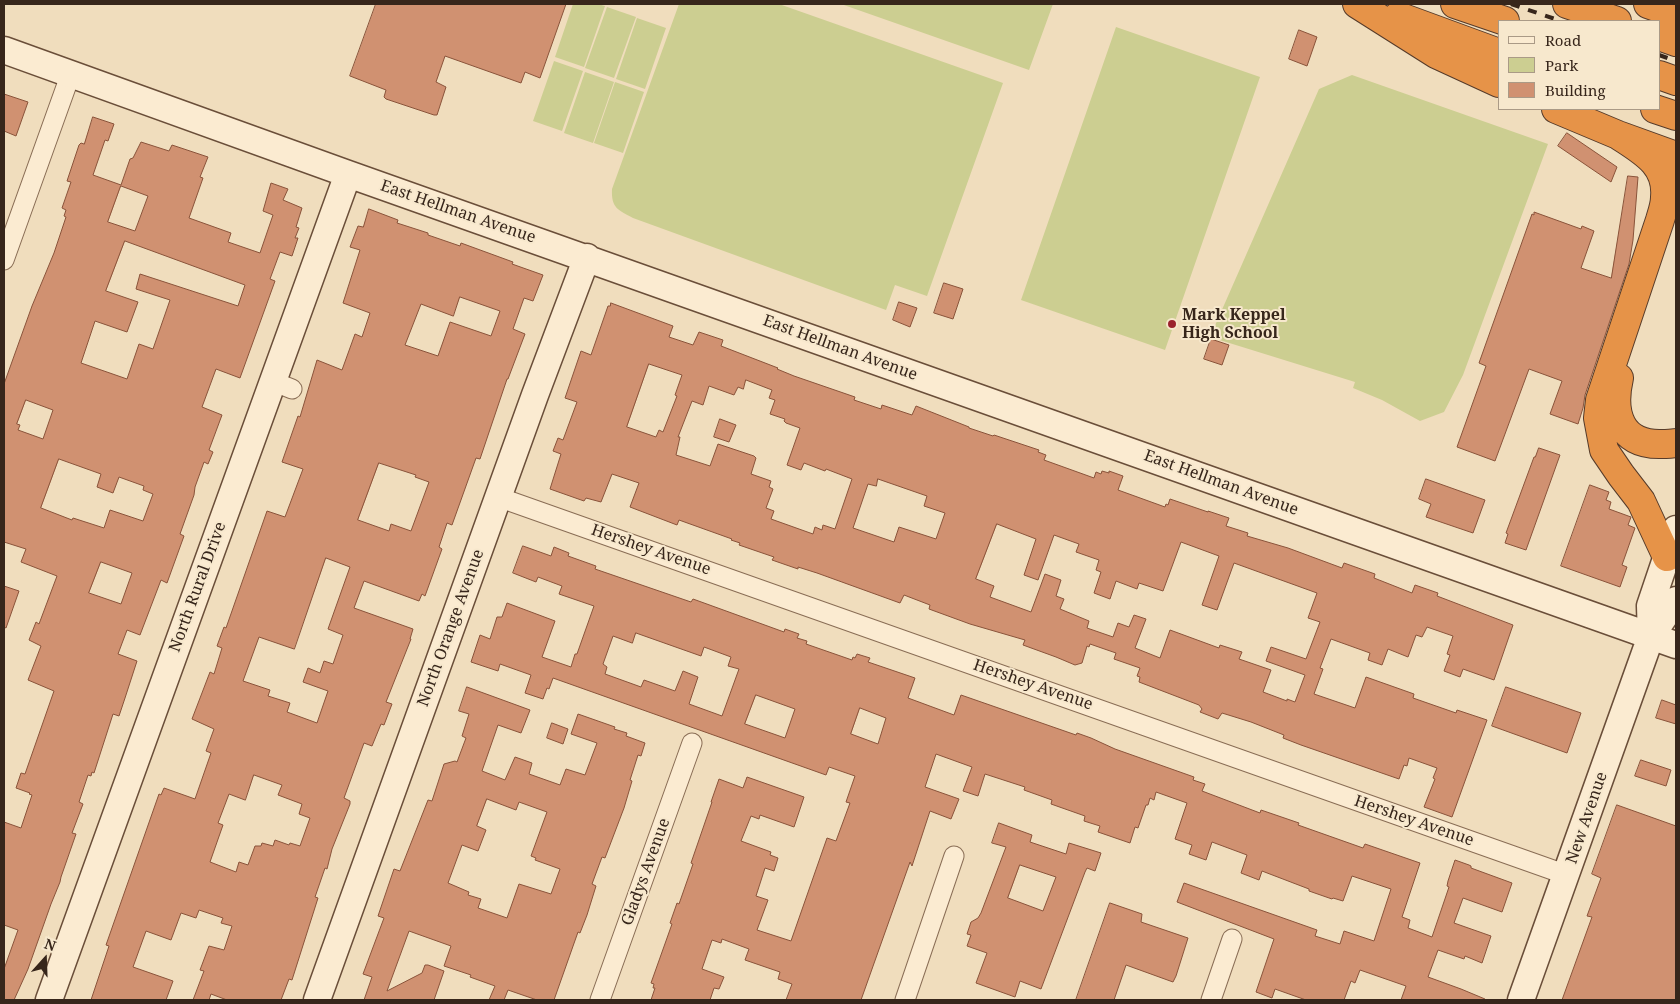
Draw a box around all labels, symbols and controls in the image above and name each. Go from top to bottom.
legend [1498,20,1660,110]
text: Road [1545,30,1581,50]
text: Park [1545,55,1578,75]
text: Building [1545,80,1606,100]
street label: East Hellman Avenue [378,176,538,248]
place label: Mark Keppel High School [1182,305,1286,343]
street label: East Hellman Avenue [760,311,920,385]
marker: Mark Keppel High School [1166,318,1178,330]
street label: East Hellman Avenue [1141,446,1301,520]
street label: North Rural Drive [166,519,230,655]
street label: Hershey Avenue [589,521,713,579]
street label: North Orange Avenue [414,547,488,709]
street label: Hershey Avenue [971,656,1095,714]
street label: New Avenue [1562,770,1612,866]
street label: Hershey Avenue [1352,792,1476,850]
street label: Gladys Avenue [618,816,674,928]
north arrow [20,934,70,984]
text: N [42,934,59,955]

